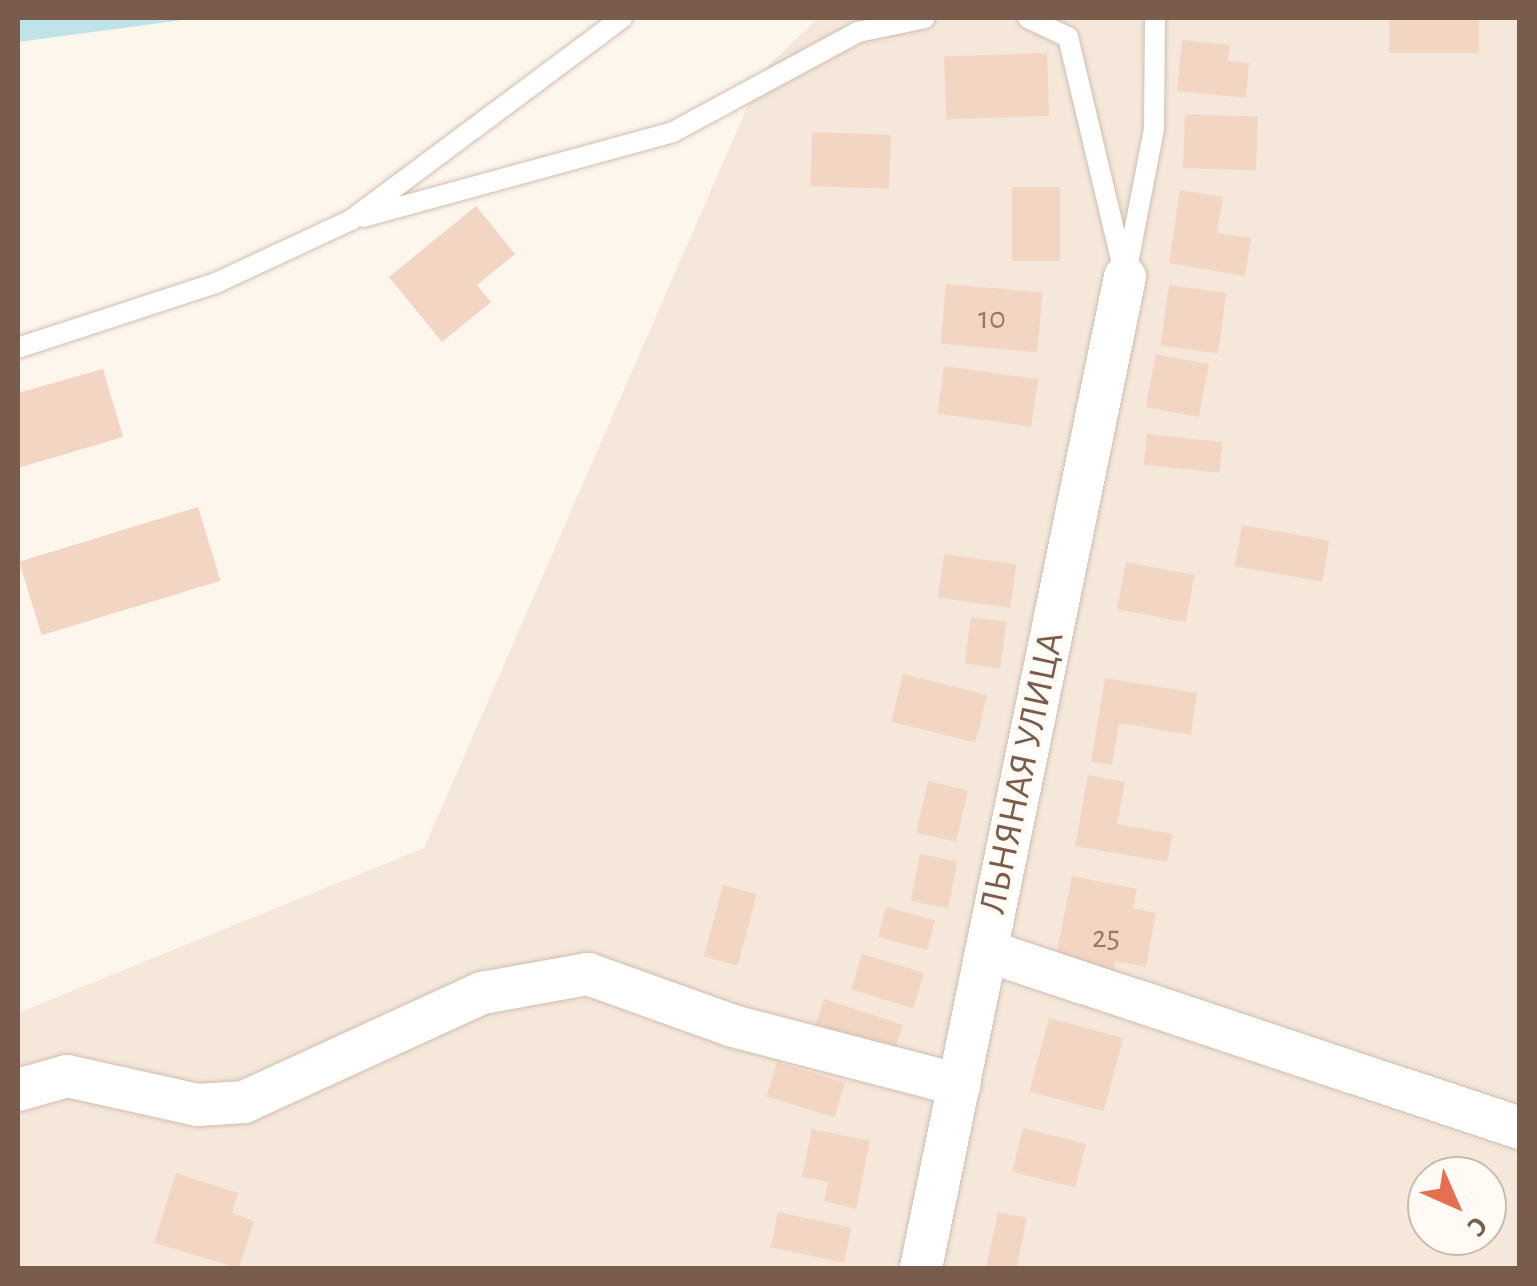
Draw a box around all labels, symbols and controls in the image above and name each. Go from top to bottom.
house number: 10 [978,299,1006,337]
street label: ЛЬНЯНАЯ УЛИЦА [971,628,1075,918]
house number: 25 [1092,918,1120,956]
north arrow [1407,1156,1507,1256]
text: С [1461,1210,1492,1241]

